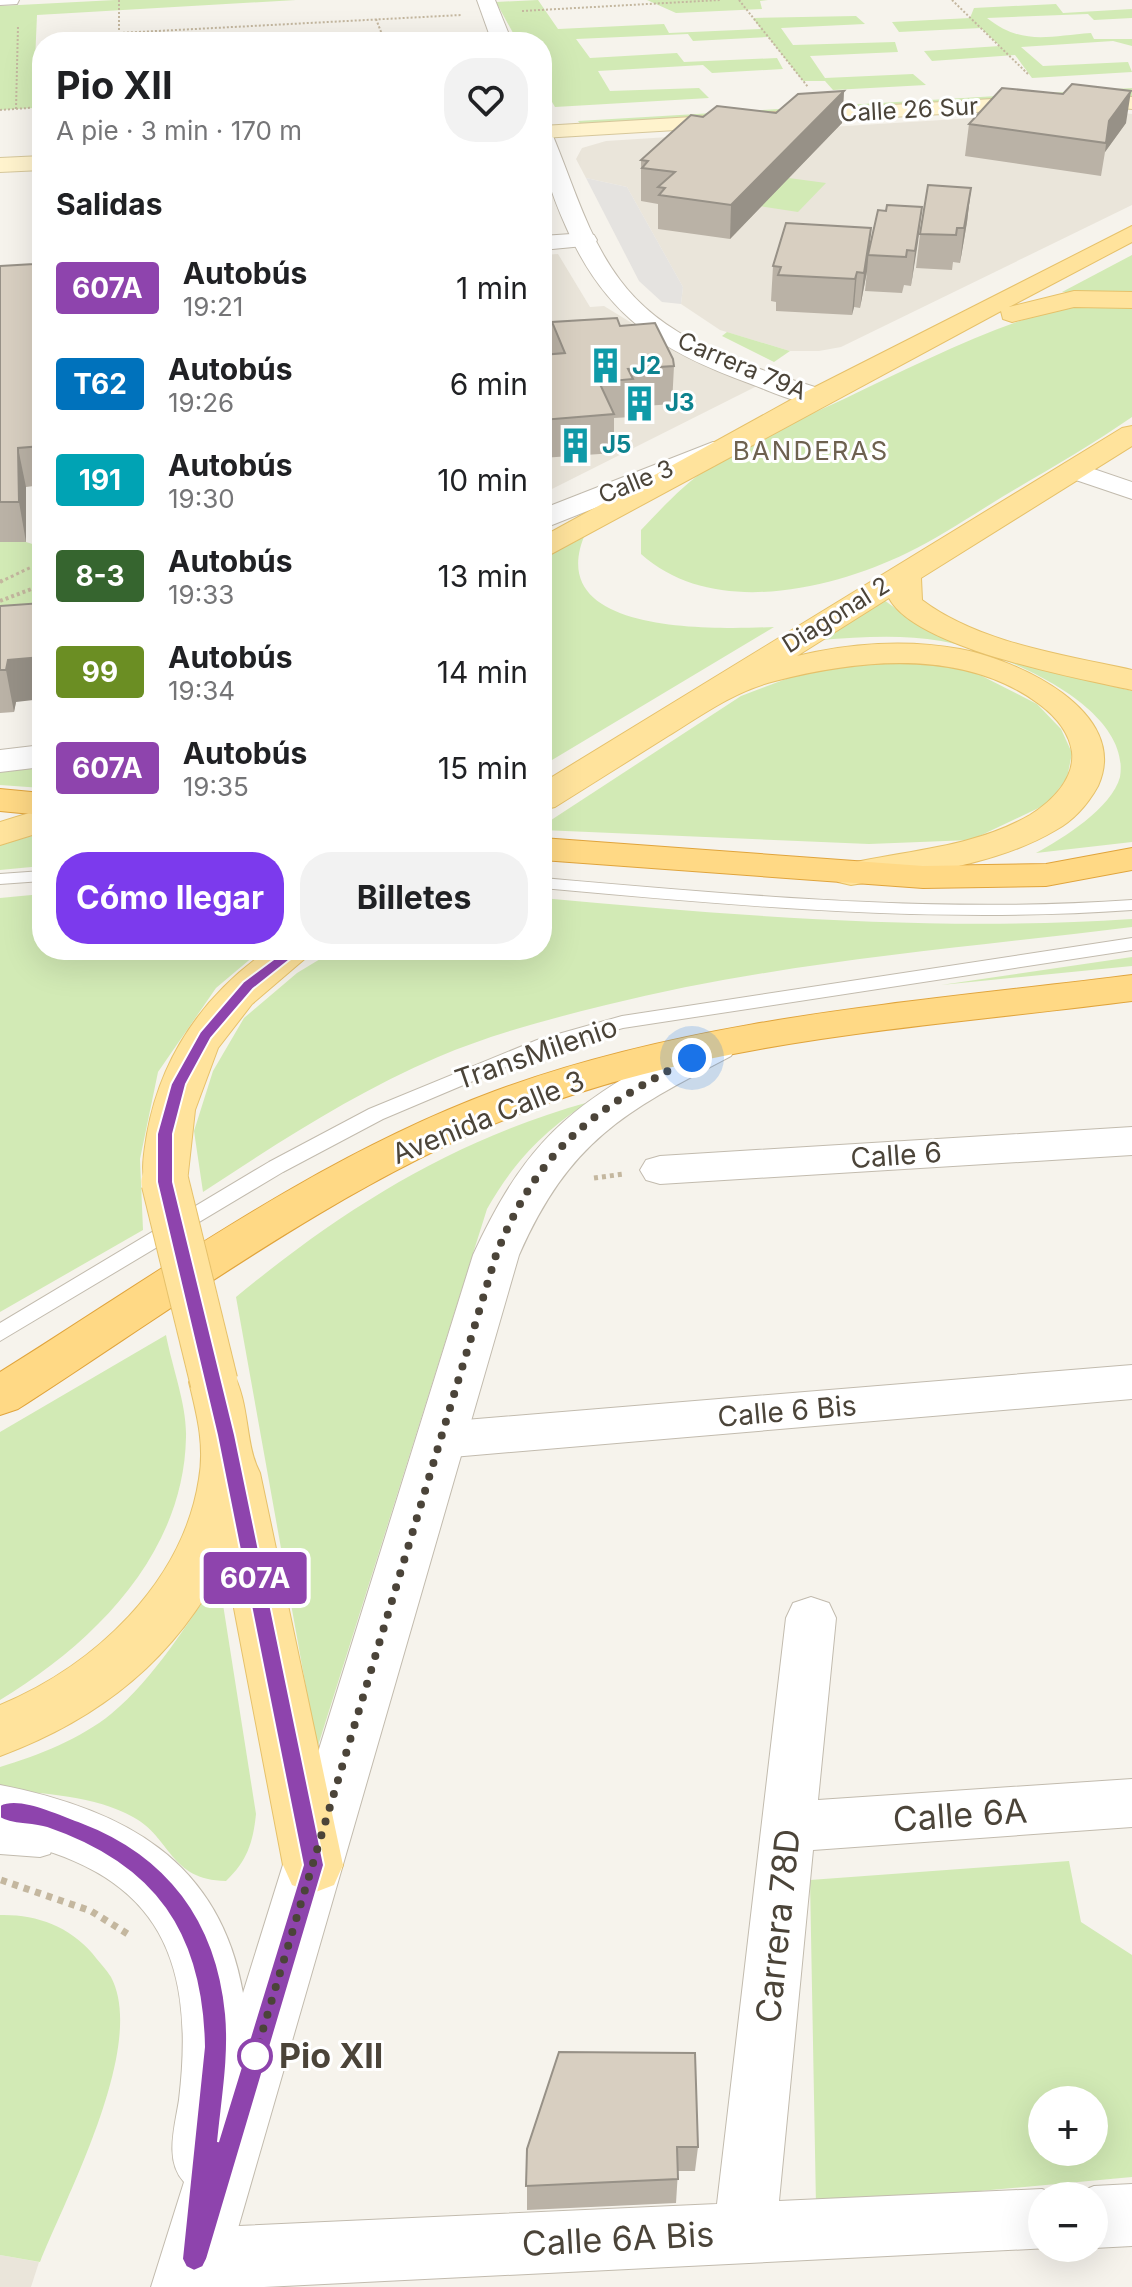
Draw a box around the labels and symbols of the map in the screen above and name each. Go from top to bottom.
street label: Calle 26 Sur [839,91,979,128]
street label: Carrera 79A [673,325,811,406]
building icon: J2 [587,347,625,385]
place label: J2 [632,351,661,380]
building icon: J3 [620,384,658,422]
place label: J3 [665,388,695,417]
building icon: J5 [557,426,595,464]
place label: J5 [602,430,631,459]
district label: BANDERAS [733,435,889,466]
street label: Calle 3 [594,453,677,510]
street label: Diagonal 2 [777,570,895,659]
street label: TransMilenio [450,1009,622,1097]
your location [672,1038,712,1078]
street label: Avenida Calle 3 [387,1063,589,1171]
street label: Calle 6 [849,1135,943,1175]
street label: Calle 6 Bis [716,1388,858,1434]
line badge: 607A [199,1552,311,1604]
street label: Calle 6A [892,1789,1028,1840]
street label: Carrera 78D [747,1827,808,2025]
place label: Pio XII [279,2035,383,2076]
marker: Pio XII [238,2039,272,2073]
street label: Calle 6A Bis [521,2213,715,2264]

